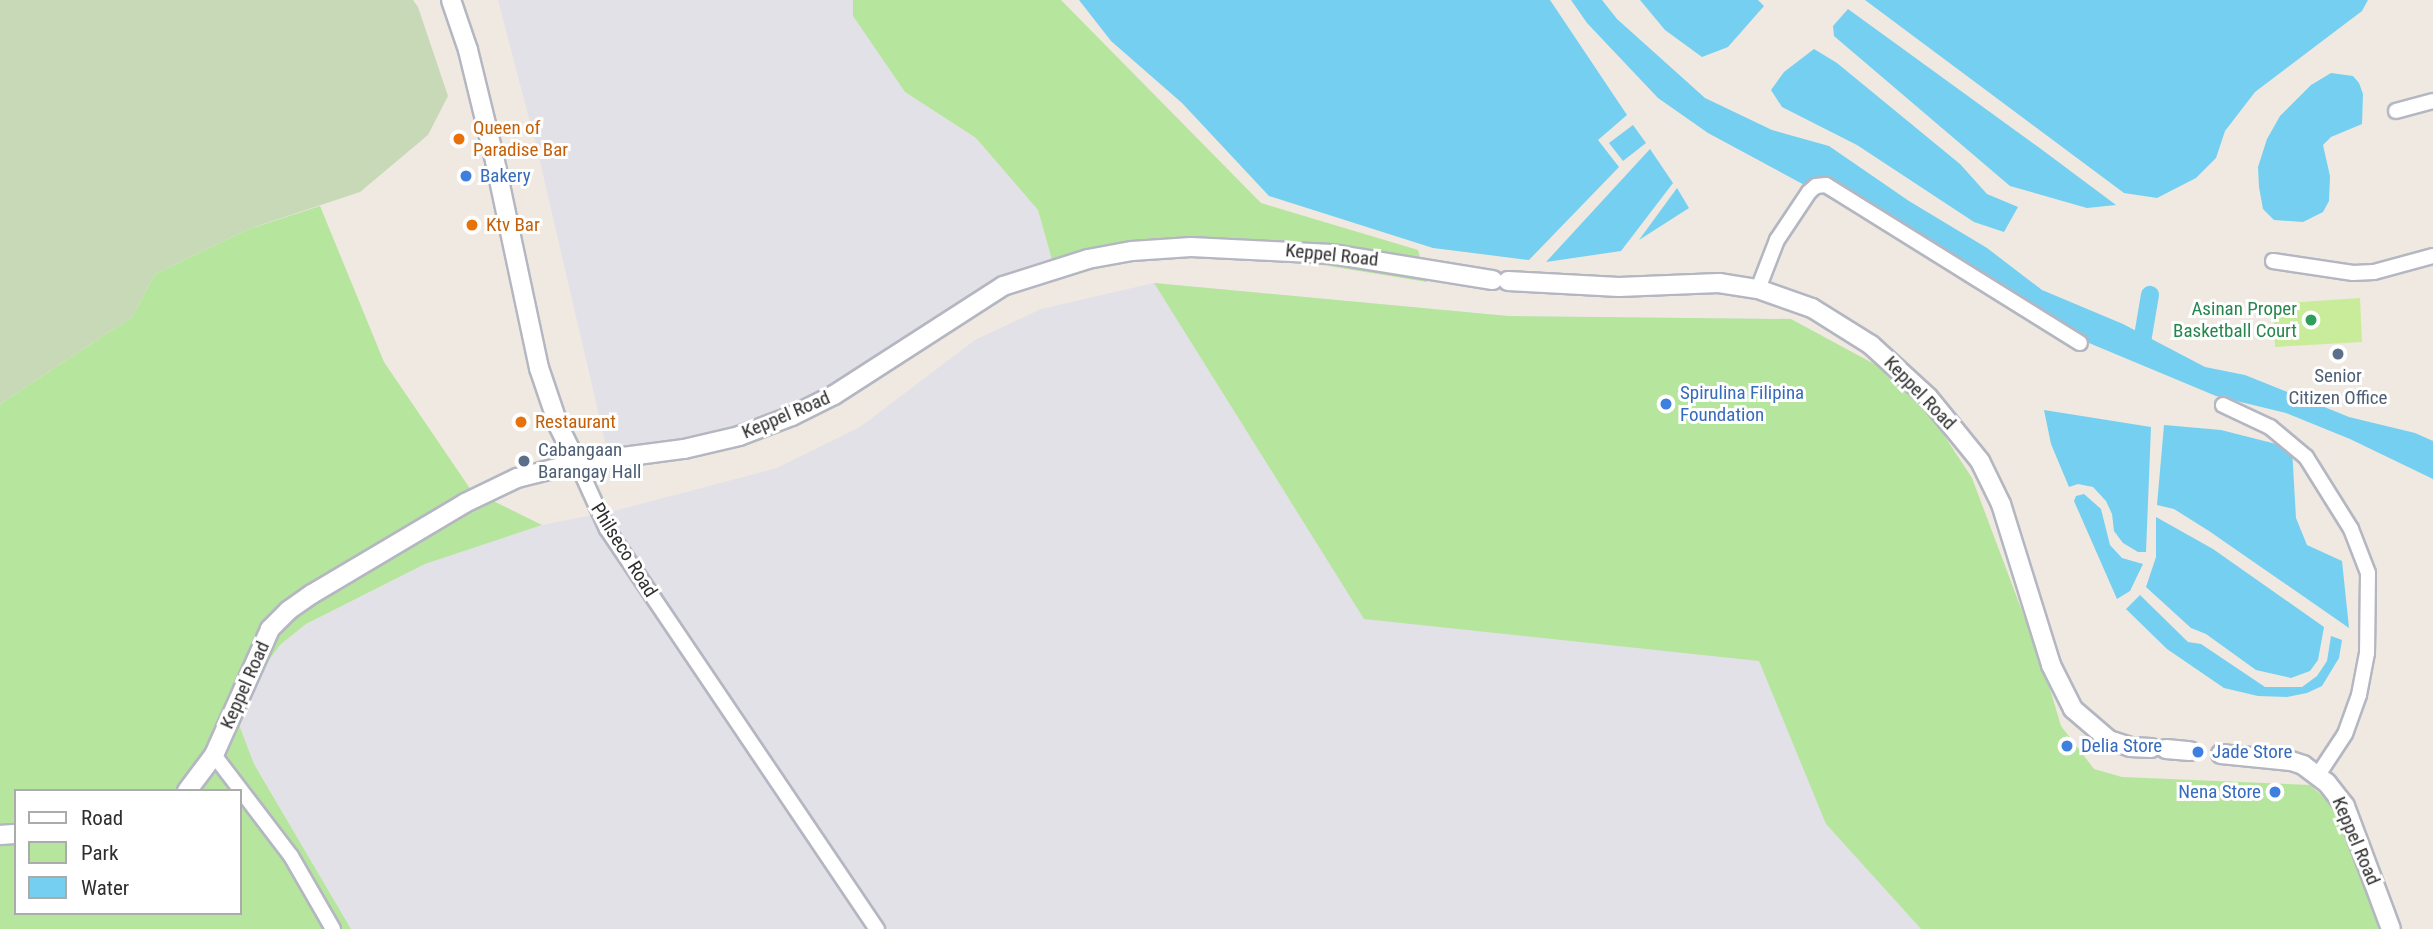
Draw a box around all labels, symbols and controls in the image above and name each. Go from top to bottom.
place label: Queen of Paradise Bar [473,117,568,161]
marker: Queen of Paradise Bar [451,131,467,147]
place label: Bakery [480,165,531,187]
marker: Bakery [458,168,474,184]
place label: Ktv Bar [486,214,540,236]
marker: Ktv Bar [464,217,480,233]
street label: Keppel Road [1284,239,1380,271]
place label: Asinan Proper Basketball Court [2173,298,2297,342]
marker: Asinan Proper Basketball Court [2303,312,2319,328]
marker: Senior Citizen Office [2330,346,2346,362]
street label: Keppel Road [1879,351,1961,435]
place label: Senior Citizen Office [2288,365,2388,409]
place label: Spirulina Filipina Foundation [1680,382,1804,426]
street label: Keppel Road [738,386,834,444]
marker: Spirulina Filipina Foundation [1658,396,1674,412]
place label: Restaurant [535,411,616,433]
marker: Restaurant [513,414,529,430]
place label: Cabangaan Barangay Hall [538,439,641,483]
marker: Cabangaan Barangay Hall [516,453,532,469]
street label: Philseco Road [586,499,662,601]
street label: Keppel Road [216,638,274,732]
place label: Delia Store [2081,735,2162,757]
marker: Delia Store [2059,738,2075,754]
place label: Jade Store [2212,741,2292,763]
marker: Jade Store [2190,744,2206,760]
place label: Nena Store [2178,781,2261,803]
marker: Nena Store [2267,784,2283,800]
legend [14,789,242,915]
street label: Keppel Road [2327,793,2385,889]
text: Road [81,806,123,830]
text: Park [81,841,118,865]
text: Water [81,876,129,900]

